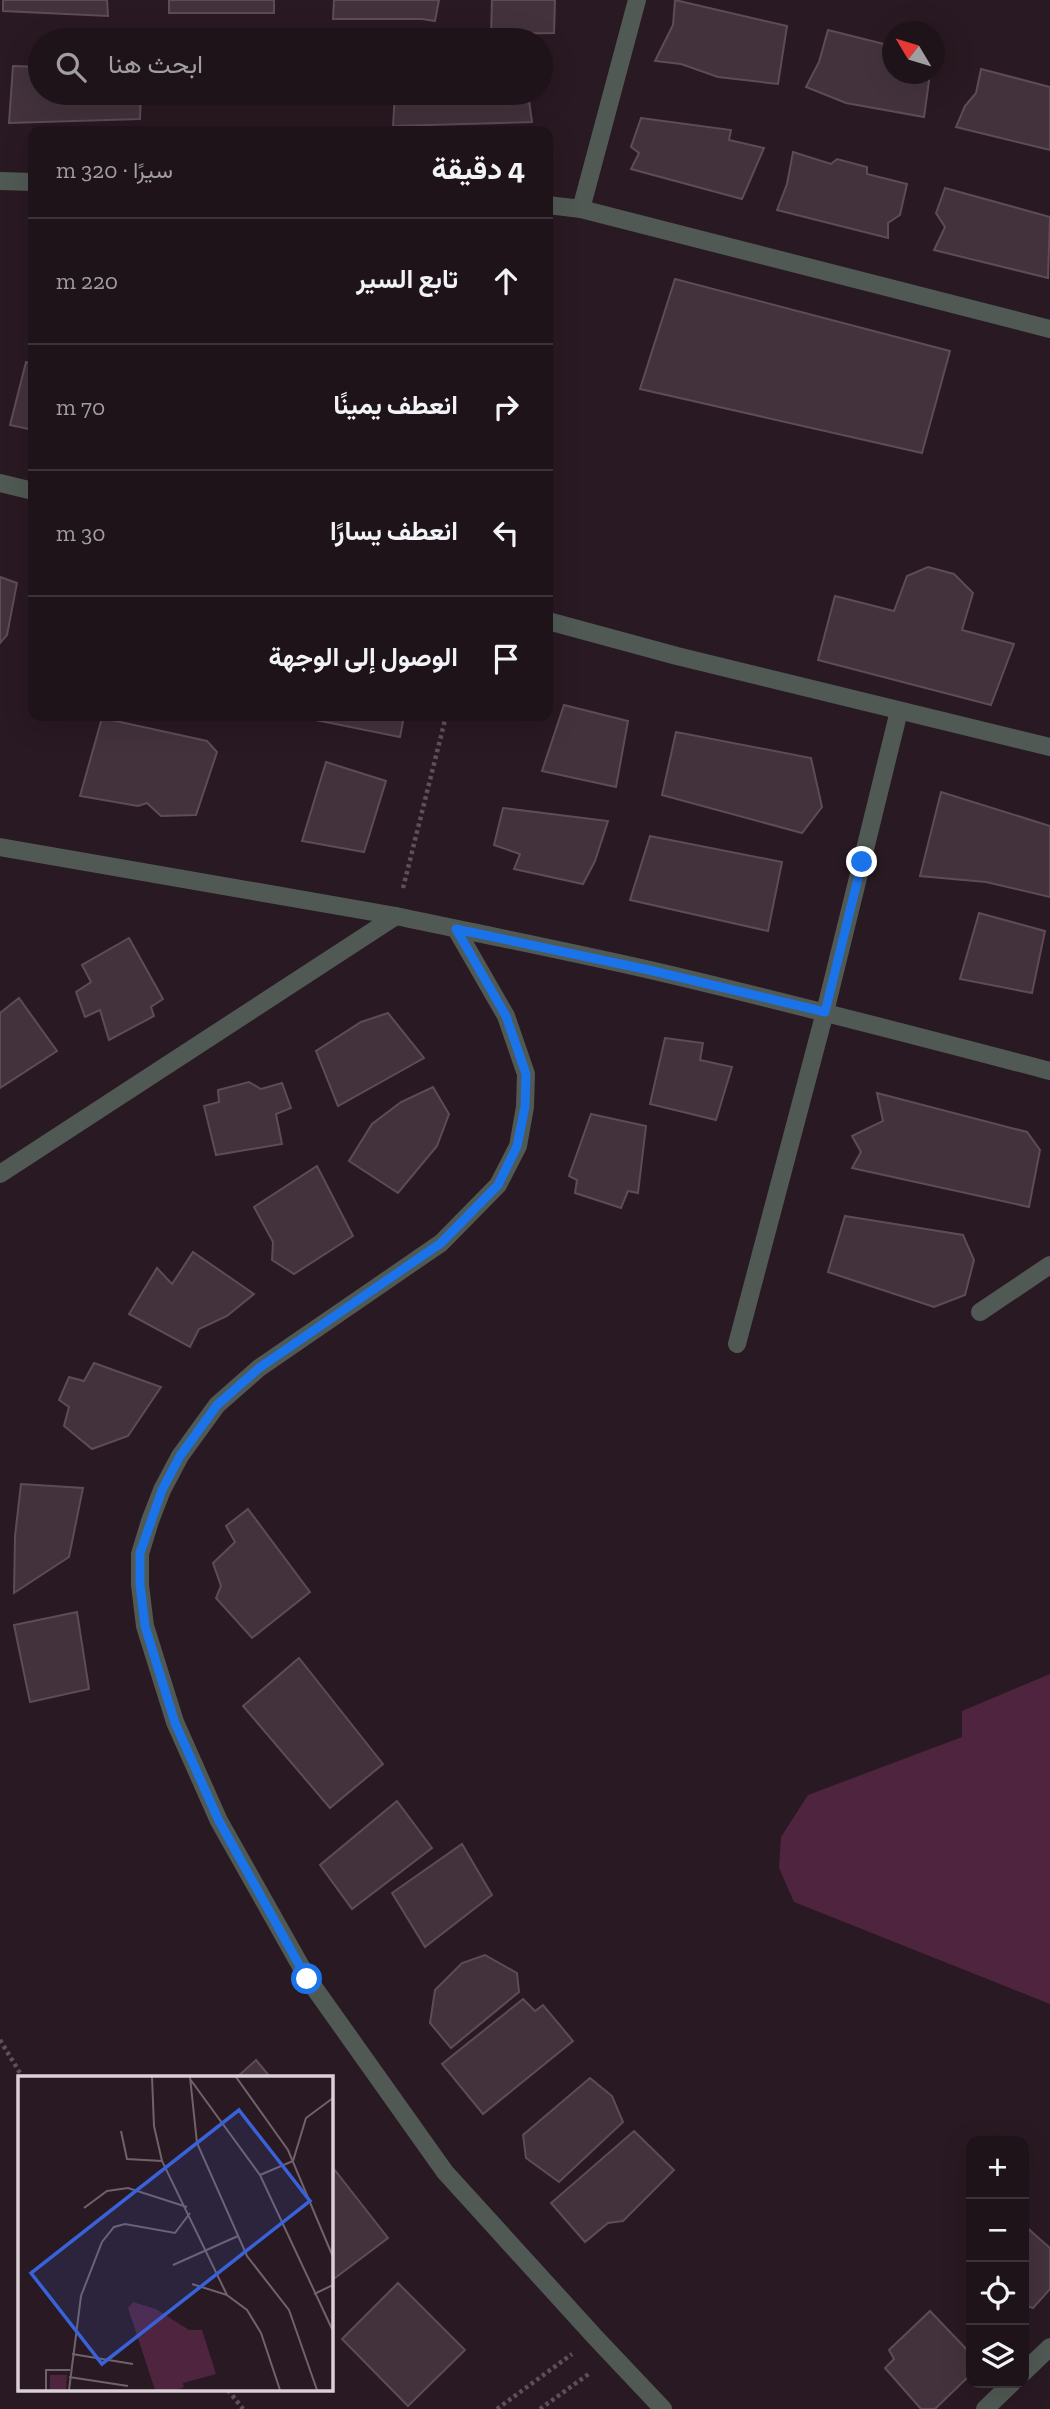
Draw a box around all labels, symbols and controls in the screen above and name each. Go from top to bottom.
north arrow [882,21,945,84]
search box [28,28,553,105]
icon: search [52,48,90,86]
text: ابحث هنا [108,48,203,80]
text: 4 دقيقة [432,151,525,187]
text: سيرًا · 320 m [56,156,173,184]
icon: ahead [487,262,525,300]
text: تابع السير [356,263,458,295]
text: 220 m [56,267,118,295]
icon: right [487,388,525,426]
text: انعطف يمينًا [333,389,458,421]
text: 70 m [56,393,105,421]
icon: left [487,514,525,552]
text: انعطف يسارًا [330,515,458,547]
text: 30 m [56,519,106,547]
icon: arrive [487,640,525,678]
text: الوصول إلى الوجهة [269,641,458,673]
route end [846,846,877,877]
route start [291,1963,322,1994]
inset map [18,2076,332,2392]
map controls [966,2136,1029,2388]
button: + [966,2136,1029,2199]
button: − [966,2199,1029,2262]
button: locate [966,2262,1029,2325]
button: layers [966,2325,1029,2388]

